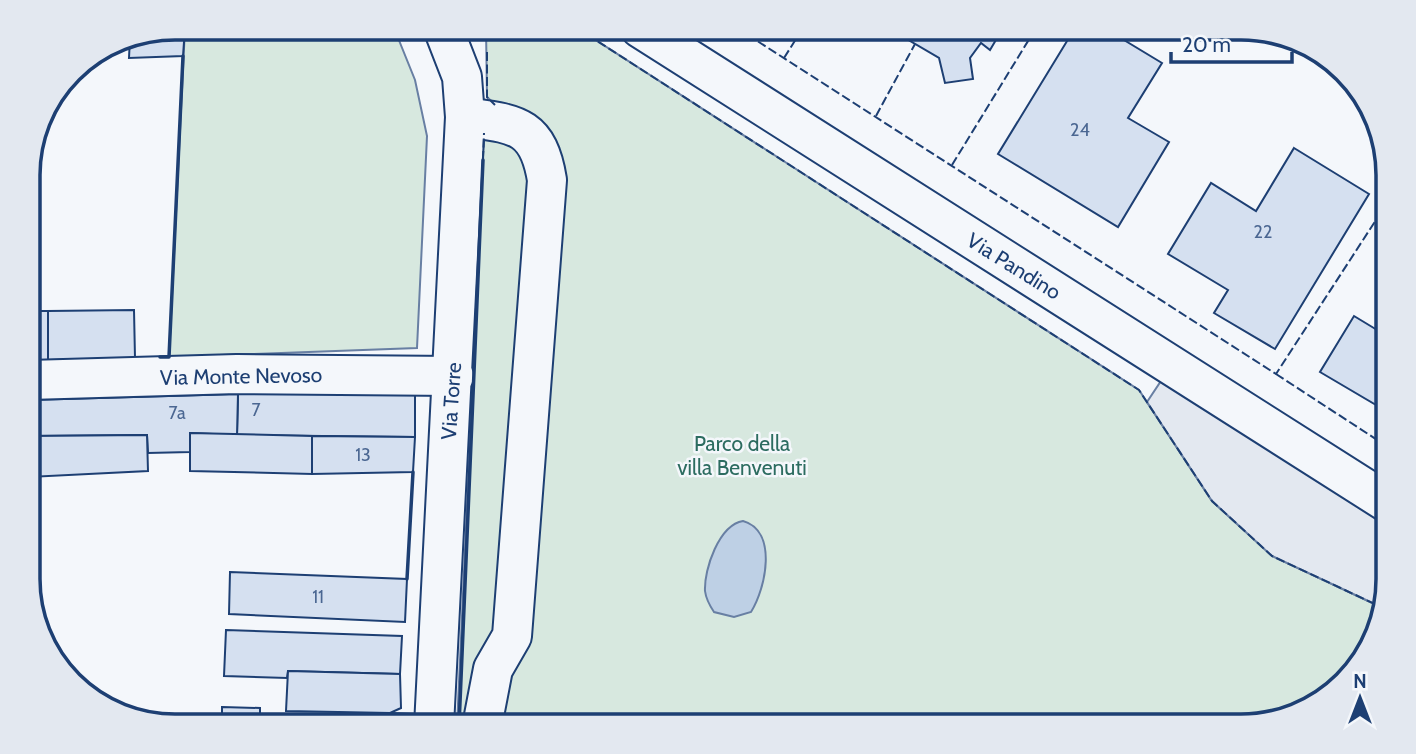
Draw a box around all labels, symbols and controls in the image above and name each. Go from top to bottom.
scale bar [1171,21,1292,65]
text: 20 m [1182,32,1231,57]
house number: 24 [1070,119,1090,141]
house number: 22 [1254,221,1272,243]
street label: Via Pandino [962,227,1066,305]
street label: Via Torre [436,361,466,441]
street label: Via Monte Nevoso [160,362,322,390]
house number: 7 [251,399,261,421]
house number: 7a [168,402,186,424]
park label: Parco della villa Benvenuti [677,431,807,480]
house number: 13 [355,444,371,466]
house number: 11 [312,586,324,608]
north arrow [1325,663,1395,733]
text: N [1353,670,1367,693]

